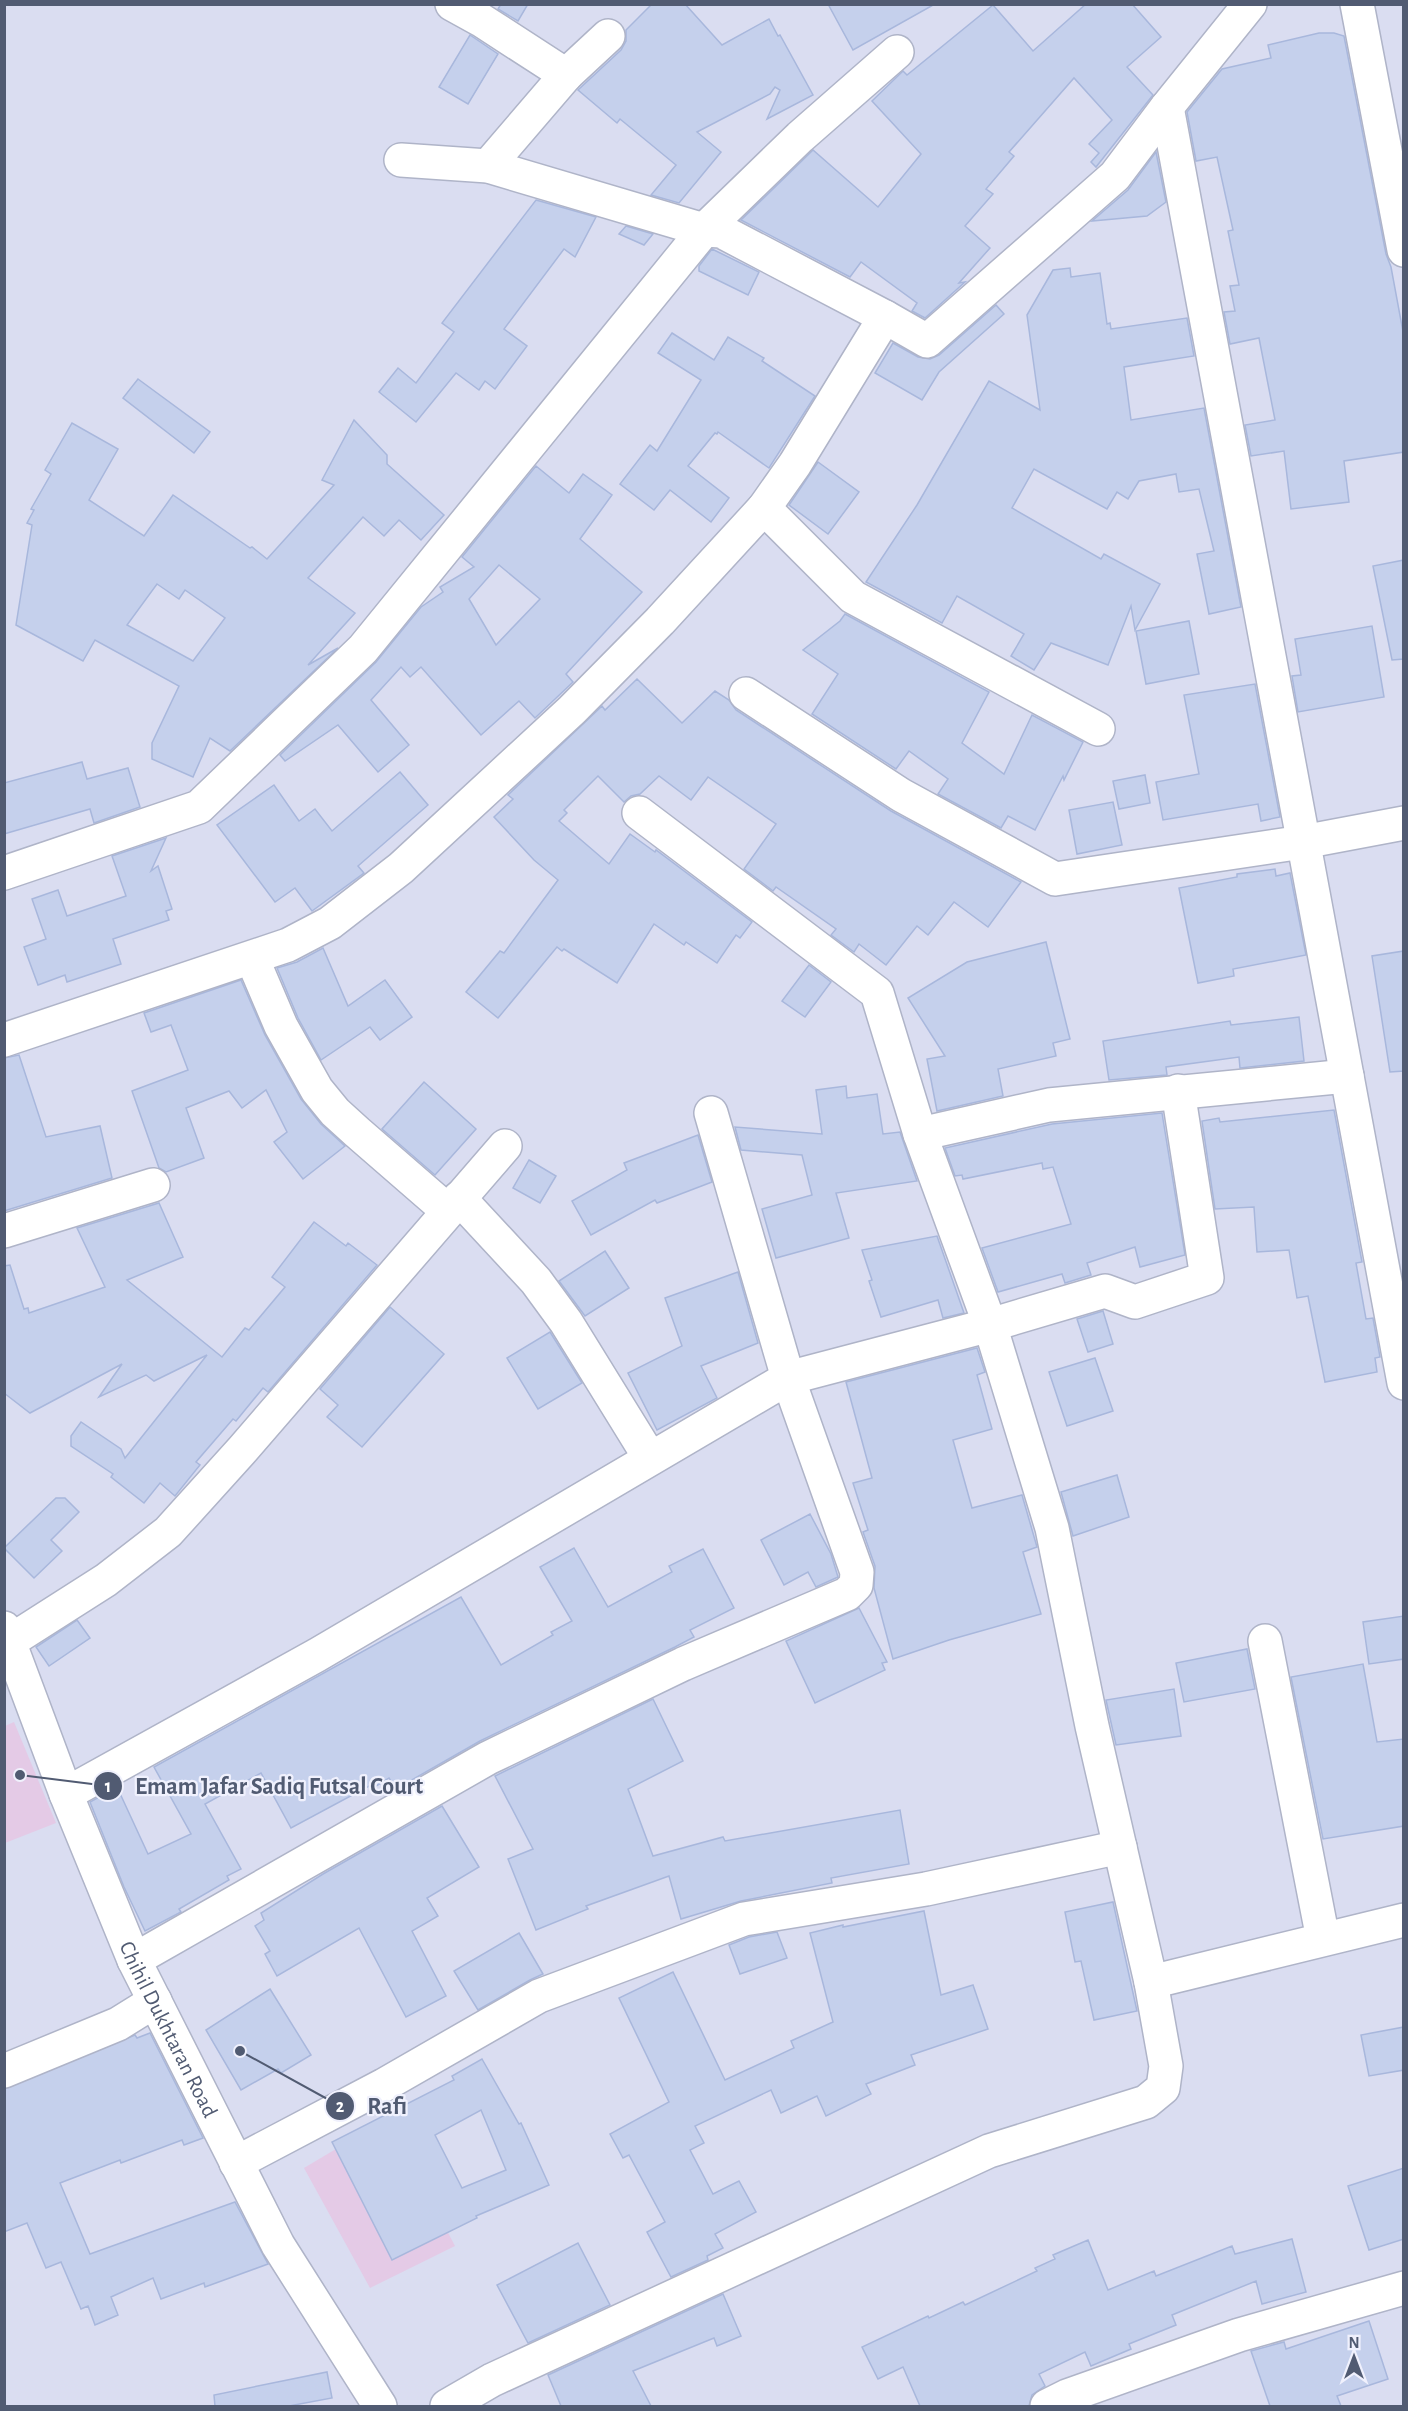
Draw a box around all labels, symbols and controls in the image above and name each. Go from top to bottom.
callout: Emam Jafar Sadiq Futsal Court [93,1765,435,1807]
text: Emam Jafar Sadiq Futsal Court [135,1775,423,1799]
text: 1 [105,1778,111,1796]
street label: Chihil Dukhtaran Road [116,1938,222,2121]
callout: Rafi [325,2085,418,2127]
text: Rafi [367,2095,407,2119]
text: 2 [336,2098,345,2116]
north arrow [1324,2327,1384,2387]
text: N [1348,2335,1360,2351]

